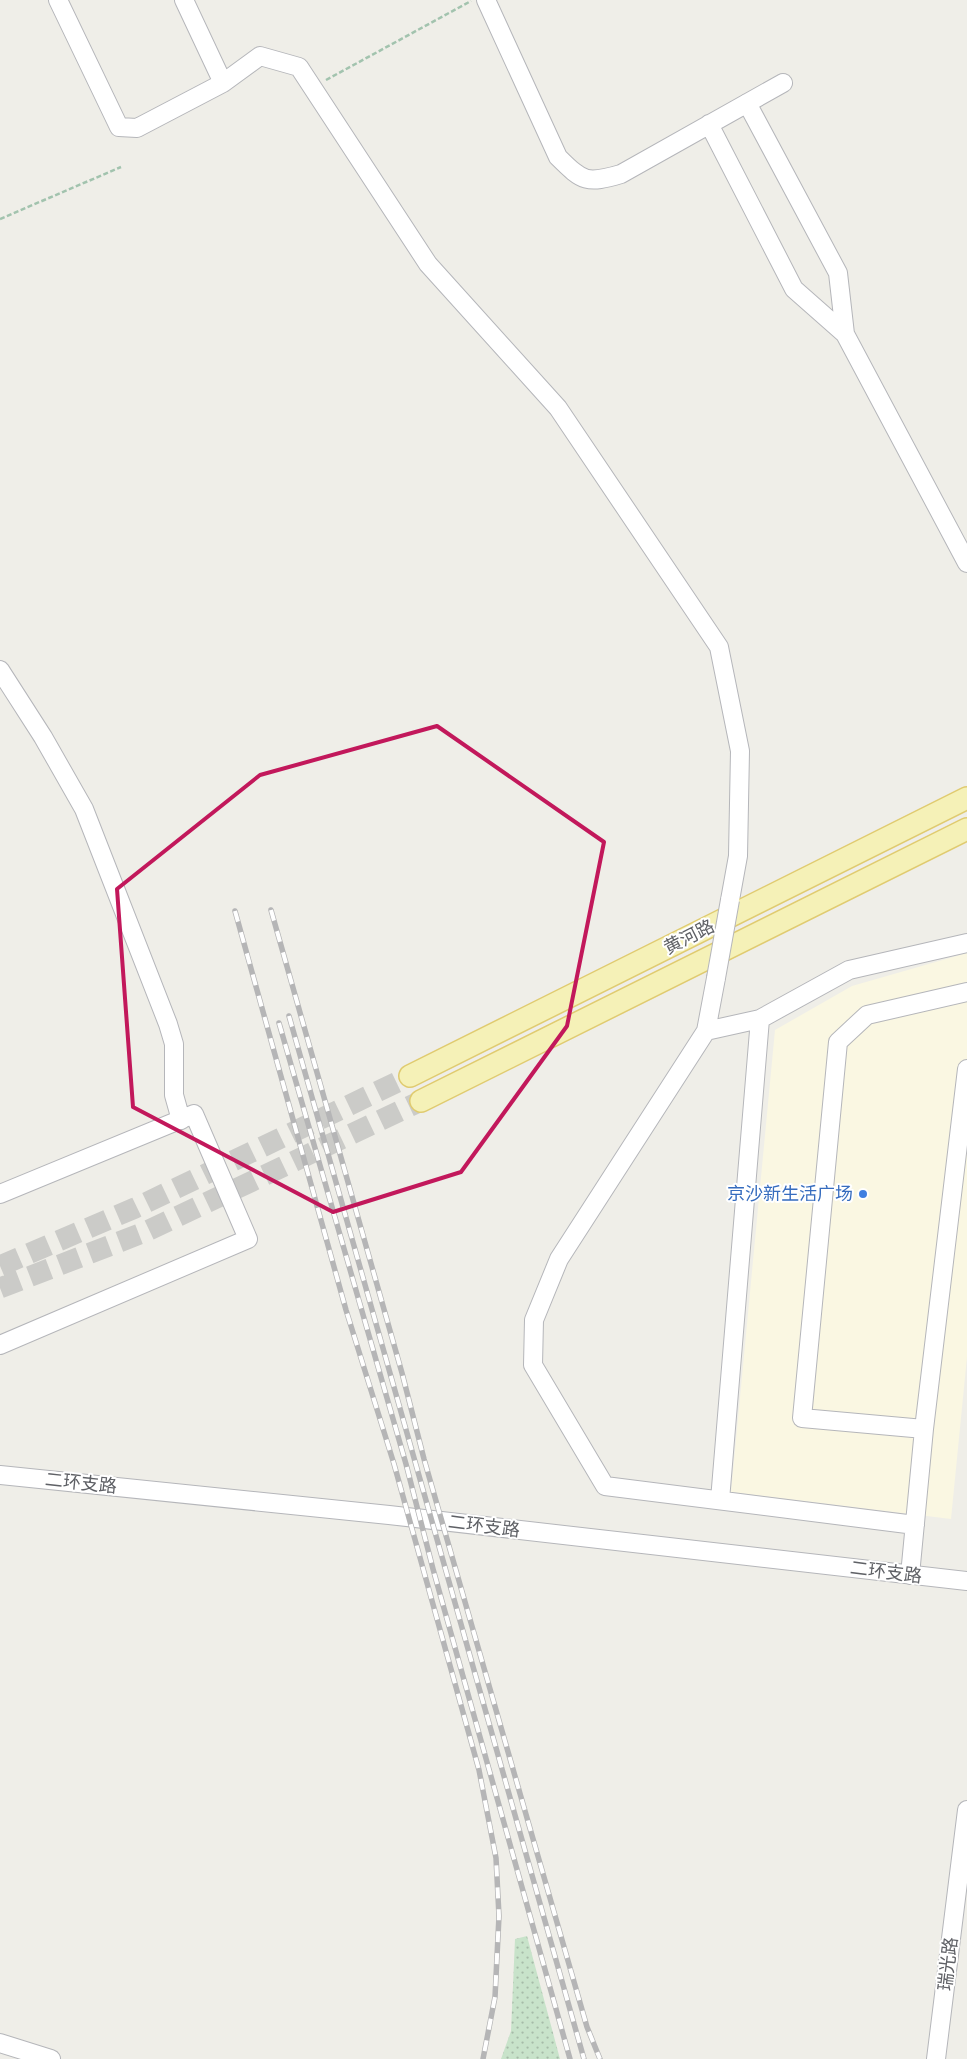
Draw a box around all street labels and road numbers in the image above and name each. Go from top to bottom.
street label: 黄河路 [660,915,718,959]
street label: 二环支路 [44,1468,118,1498]
street label: 二环支路 [447,1511,521,1541]
street label: 二环支路 [849,1557,923,1587]
street label: 瑞光路 [934,1936,962,1992]

